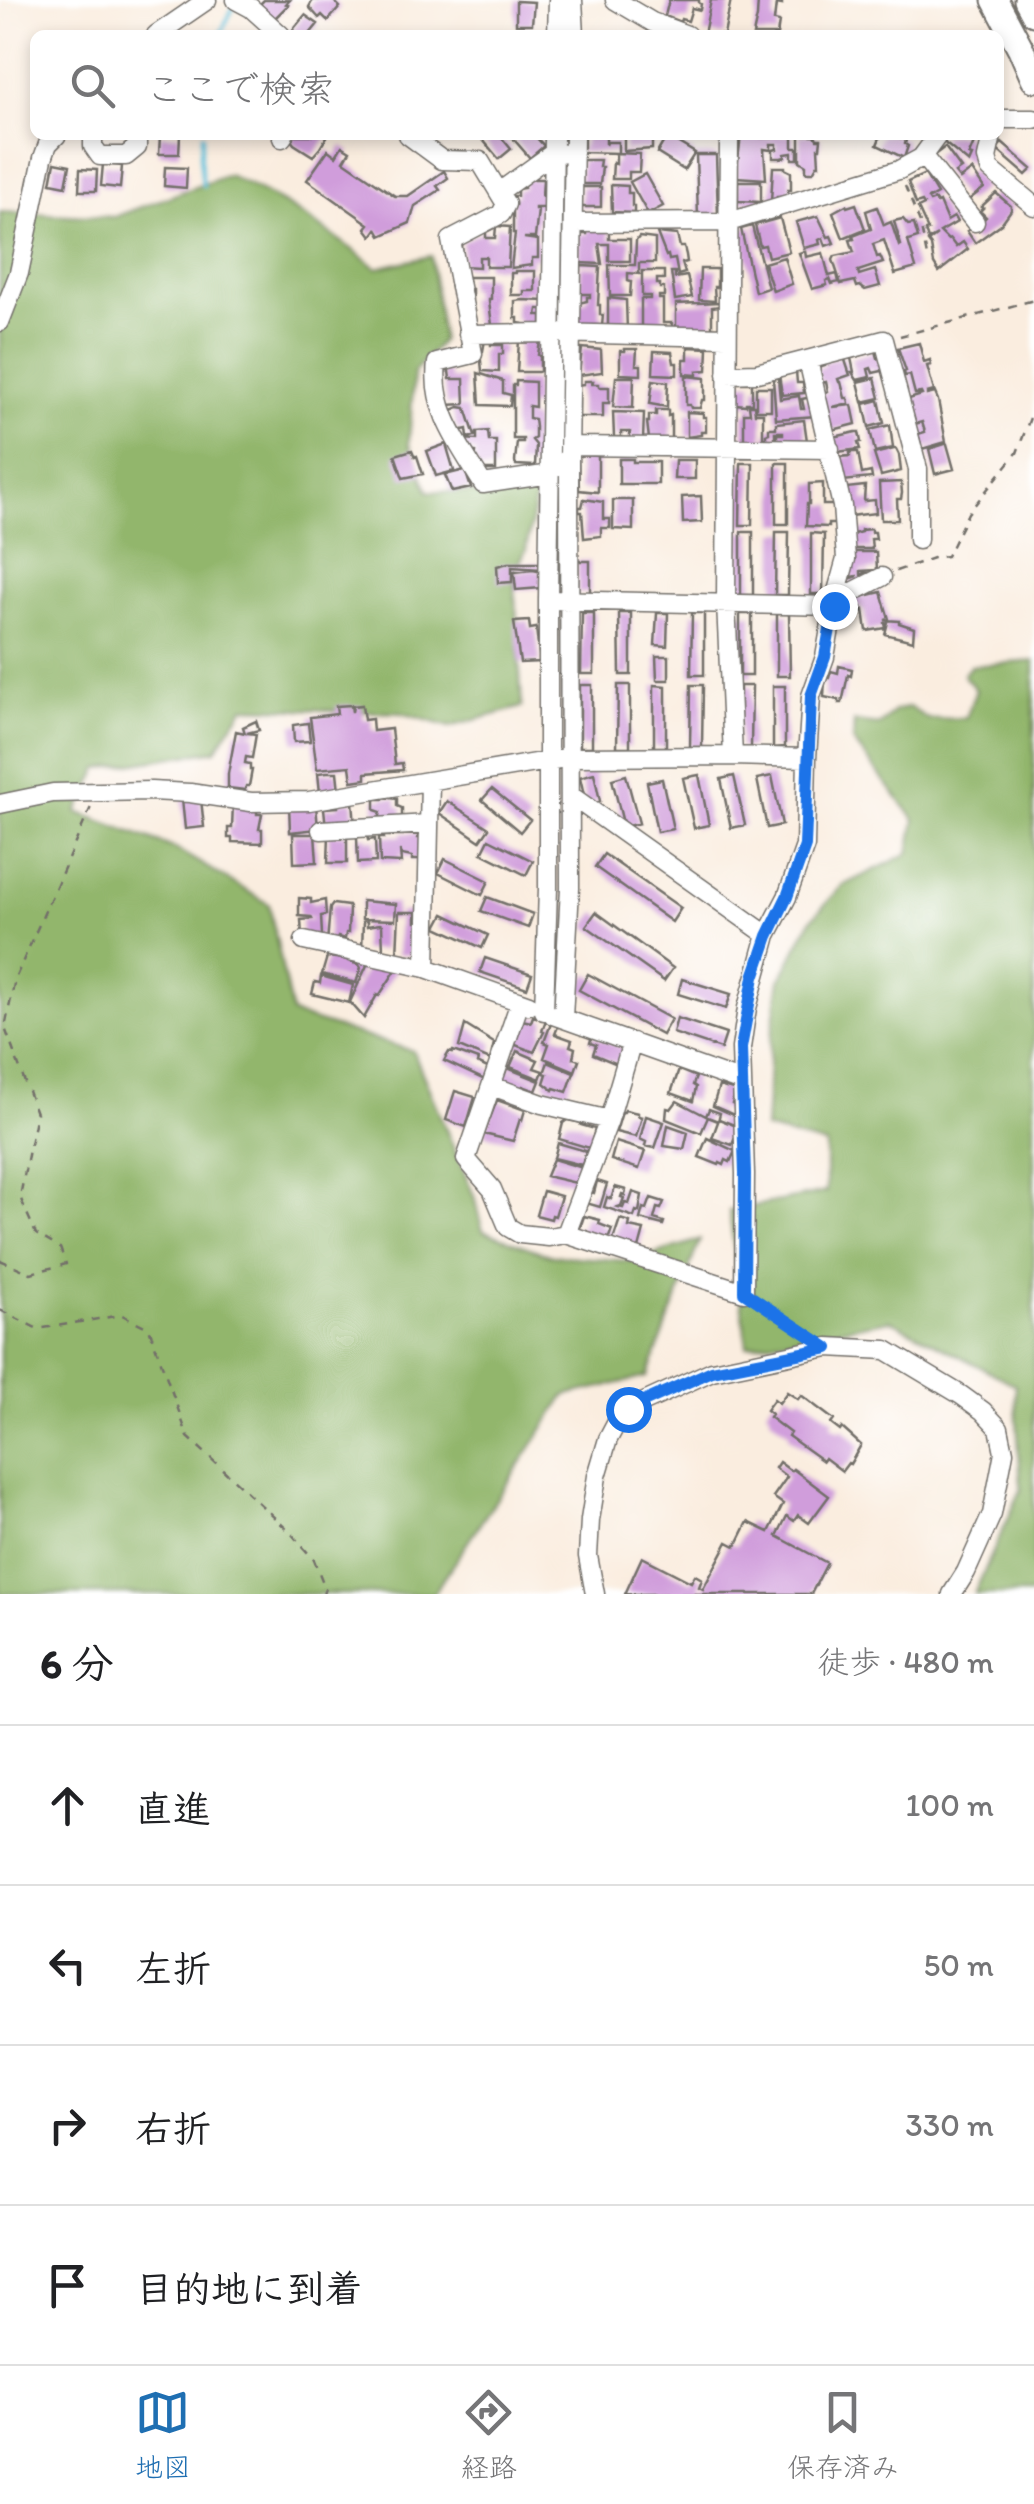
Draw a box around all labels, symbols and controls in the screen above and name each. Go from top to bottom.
search box [30,30,1004,140]
icon: search [65,58,120,113]
text: ここで検索 [145,66,335,112]
route end [812,584,858,630]
route start [606,1387,652,1433]
text: 6 分 [40,1638,114,1689]
text: 徒歩 · 480 m [817,1643,994,1681]
icon: ahead [40,1778,95,1833]
text: 直進 [135,1786,211,1832]
text: 100 m [906,1786,994,1824]
icon: left [40,1938,95,1993]
text: 左折 [135,1946,211,1992]
text: 50 m [923,1946,994,1984]
icon: right [40,2098,95,2153]
text: 右折 [135,2106,211,2152]
text: 330 m [905,2106,994,2144]
icon: arrive [40,2258,95,2313]
text: 目的地に到着 [135,2266,363,2312]
tab: 地図 [135,2385,191,2485]
tab: 経路 [461,2385,517,2485]
tab: 保存済み [787,2385,899,2485]

